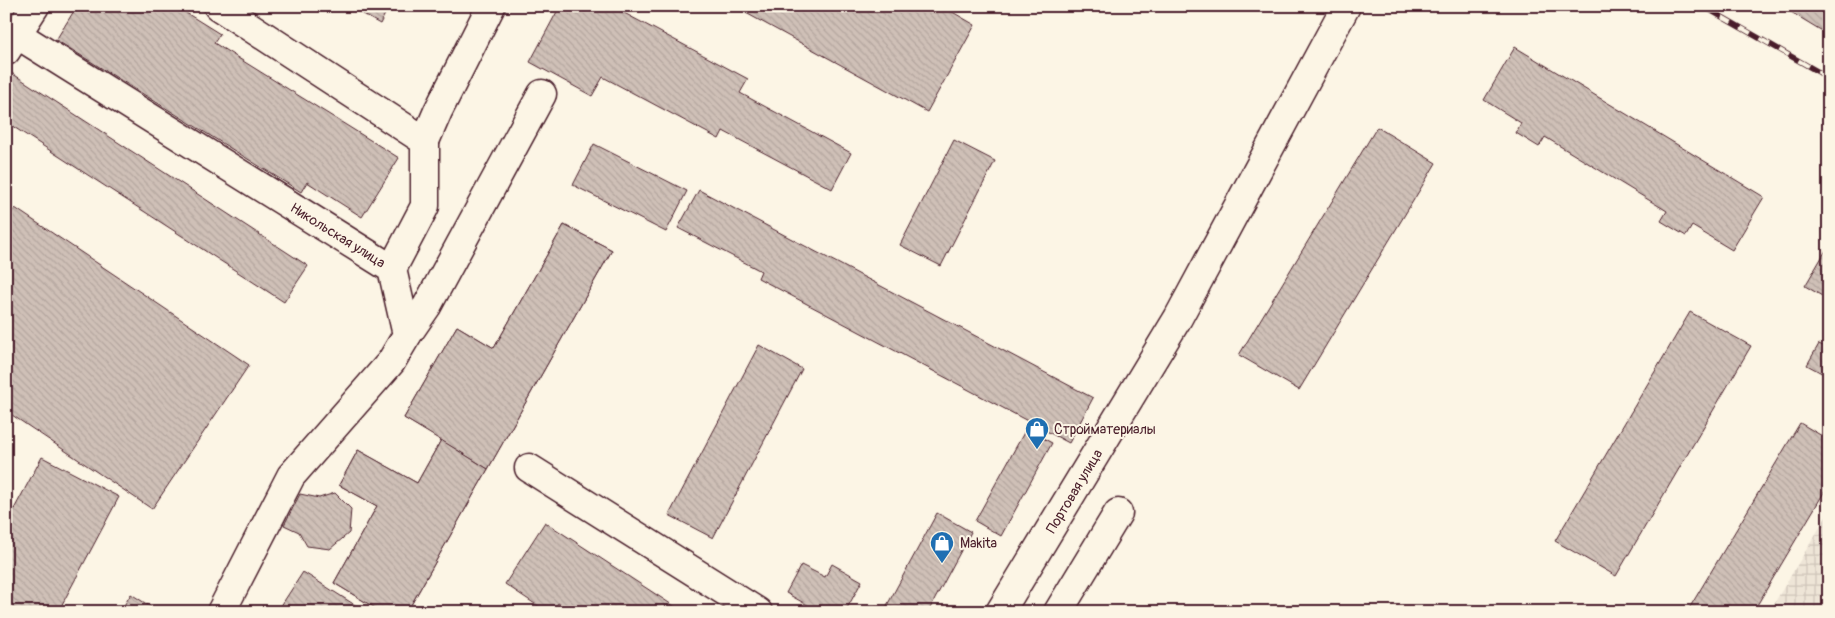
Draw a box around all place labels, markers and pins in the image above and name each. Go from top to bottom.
shop icon: Стройматериалы [1024,416,1050,450]
place label: Стройматериалы [1054,421,1156,438]
shop icon: Makita [929,530,955,564]
place label: Makita [960,535,997,552]

